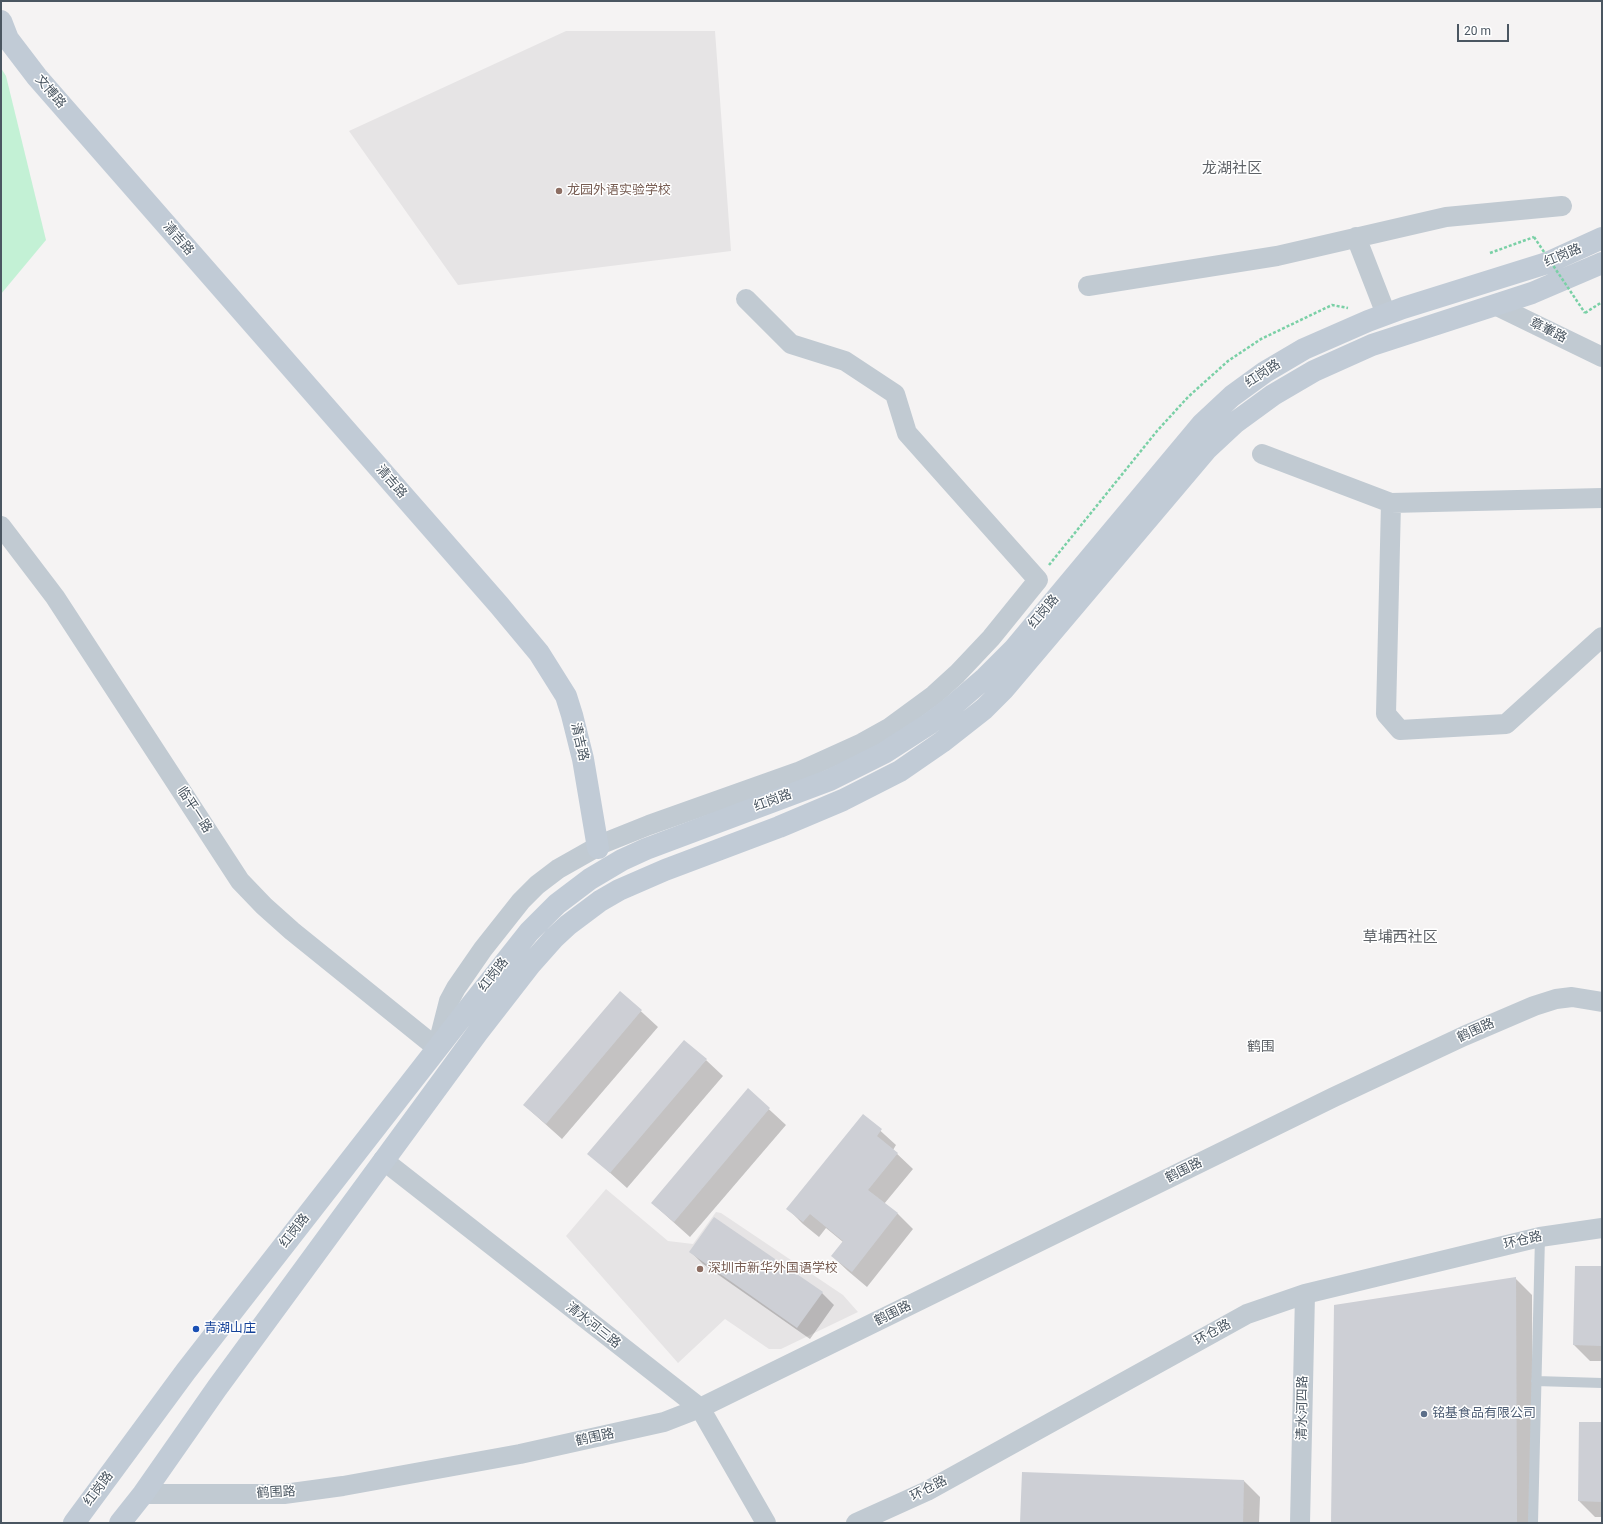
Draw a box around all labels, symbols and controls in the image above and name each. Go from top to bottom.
scale bar [1459,16,1511,42]
text: 20 m [1464,24,1491,38]
street label: 文博路 [31,72,69,112]
district label: 龙湖社区 [1202,160,1262,178]
place label: 龙园外语实验学校 [567,183,671,199]
marker: 龙园外语实验学校 [554,186,564,196]
street label: 清吉路 [159,219,197,259]
street label: 红岗路 [1542,241,1584,271]
street label: 章輋路 [1527,315,1569,347]
street label: 红岗路 [1242,357,1284,391]
street label: 清吉路 [372,462,410,502]
street label: 红岗路 [1025,592,1063,632]
street label: 清吉路 [567,721,591,763]
street label: 临平一路 [173,784,215,836]
street label: 红岗路 [752,787,794,815]
district label: 草埔西社区 [1363,929,1437,947]
street label: 红岗路 [476,955,512,995]
street label: 鹤围路 [1455,1016,1497,1046]
district label: 鹤围 [1247,1039,1275,1055]
street label: 鹤围路 [1163,1155,1205,1187]
street label: 红岗路 [277,1211,313,1251]
street label: 环仓路 [1502,1229,1544,1253]
place label: 深圳市新华外国语学校 [708,1261,838,1277]
marker: 深圳市新华外国语学校 [695,1264,705,1274]
street label: 鹤围路 [872,1298,914,1330]
street label: 清水河三路 [563,1300,623,1352]
street label: 环仓路 [1192,1317,1234,1349]
place label: 青湖山庄 [204,1321,256,1337]
marker: 青湖山庄 [191,1324,201,1334]
street label: 清水河四路 [1295,1375,1311,1441]
place label: 铭基食品有限公司 [1432,1406,1536,1422]
marker: 铭基食品有限公司 [1419,1409,1429,1419]
street label: 鹤围路 [574,1426,616,1450]
street label: 红岗路 [81,1469,117,1509]
street label: 环仓路 [908,1473,950,1505]
street label: 鹤围路 [256,1484,296,1502]

